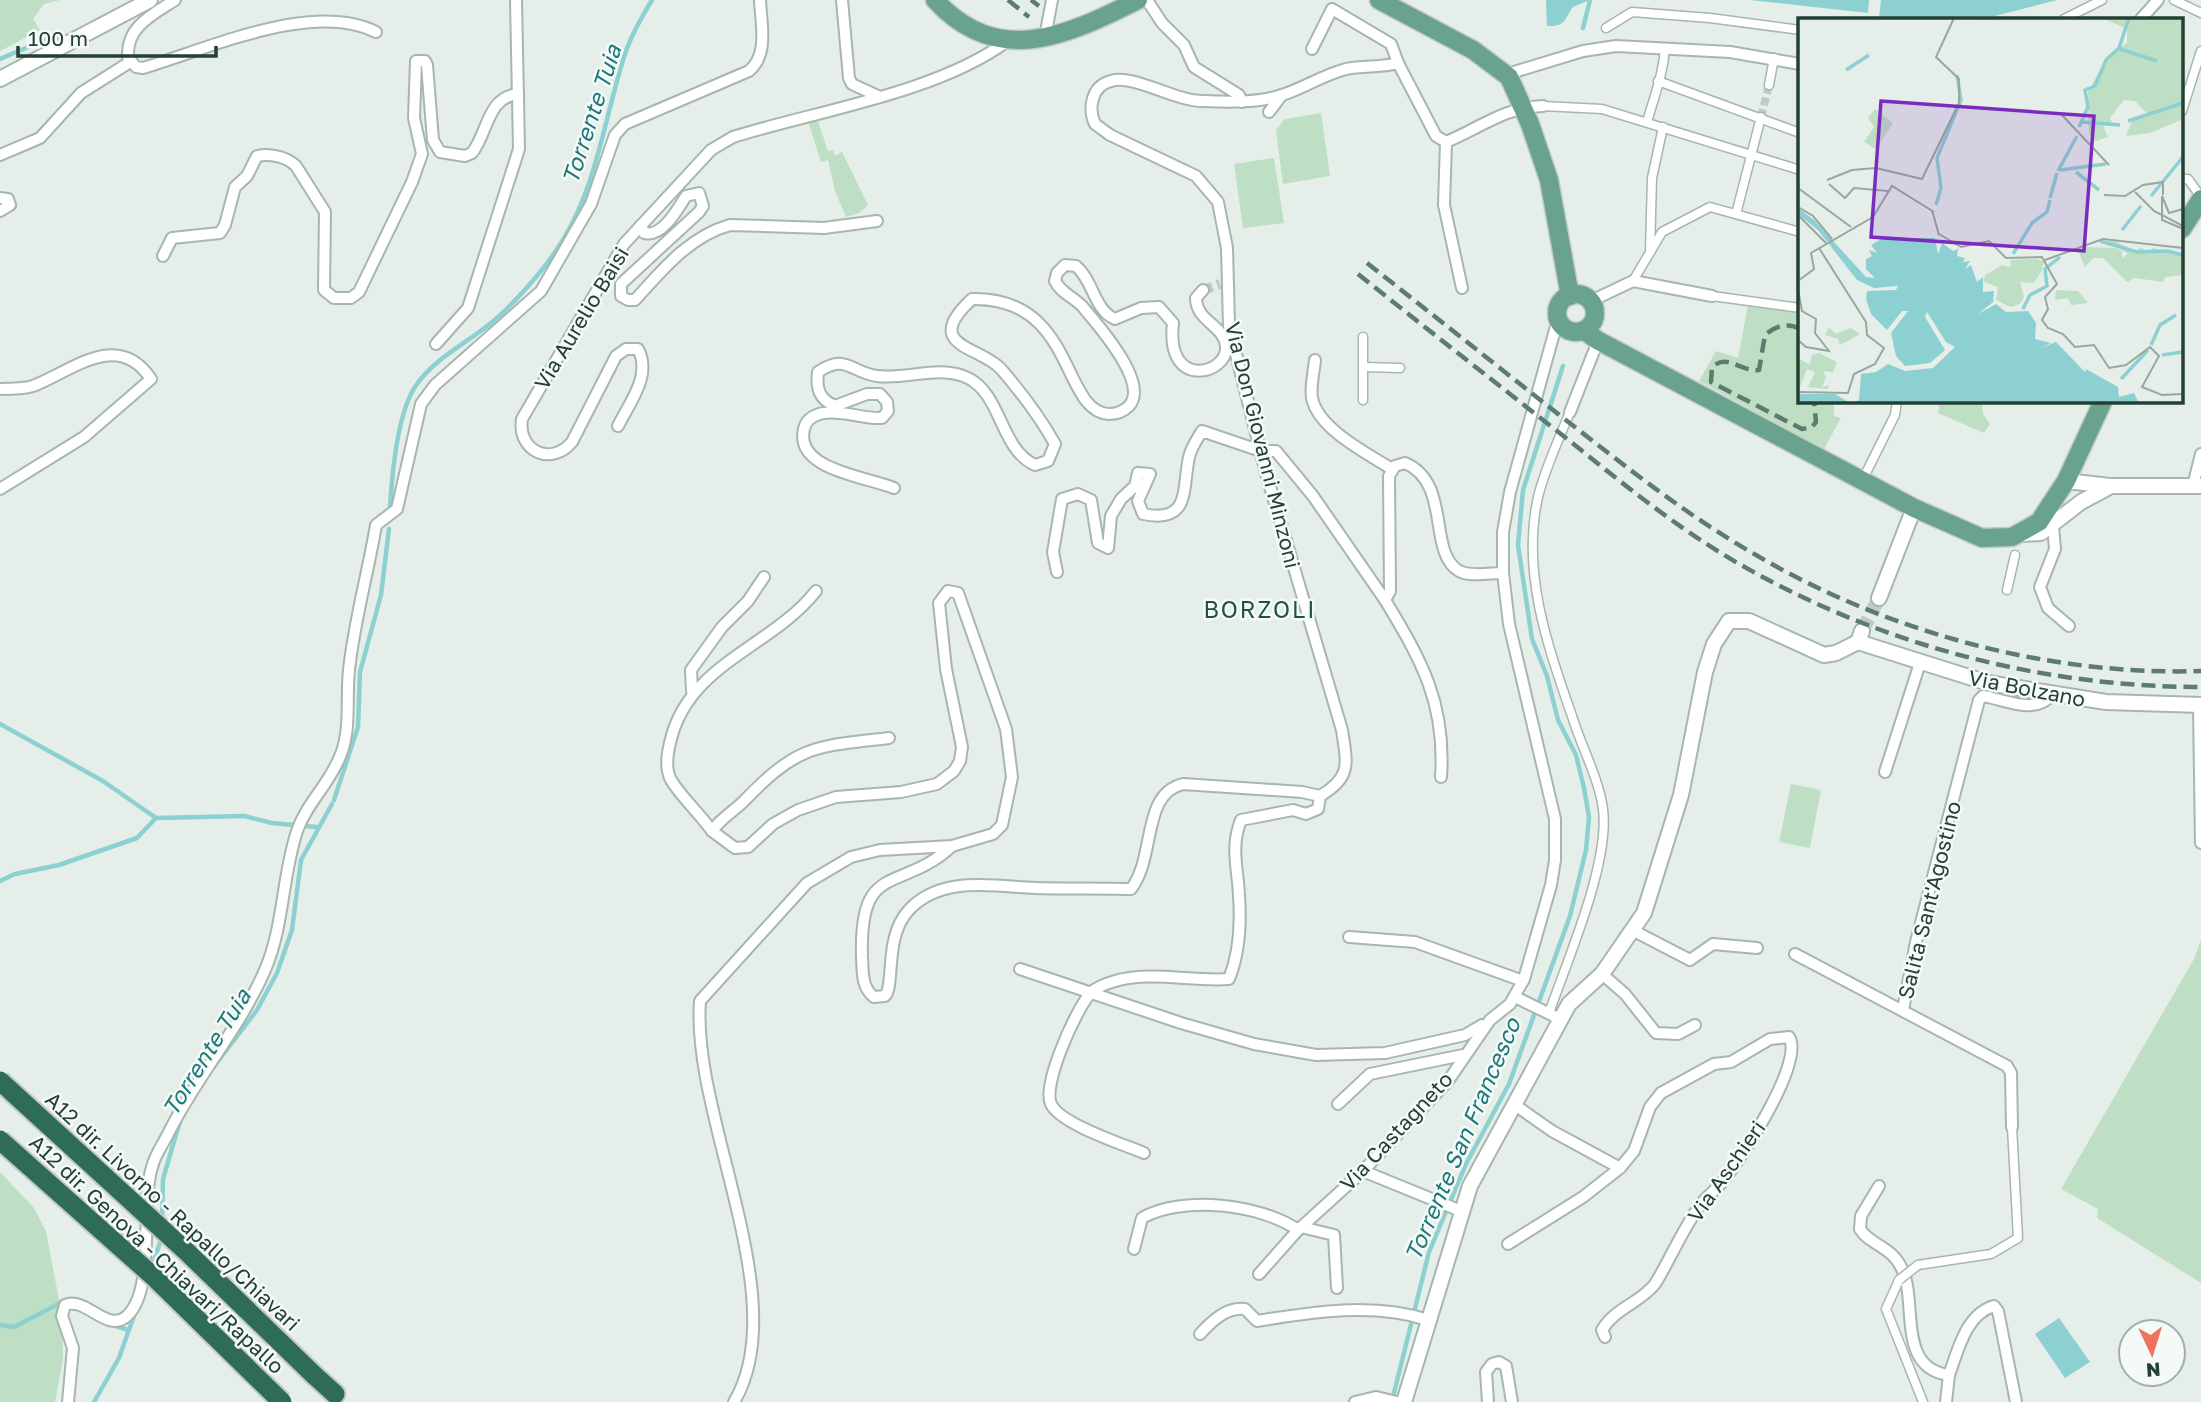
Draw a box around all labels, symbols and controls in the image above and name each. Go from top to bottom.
scale bar [18,14,215,58]
inset map [1798,18,2184,402]
text: 100 m [28,25,88,51]
water label: Torrente Tuia [555,40,627,187]
street label: Via Aurelio Baisi [528,242,634,394]
street label: Via Don Giovanni Minzoni [1220,319,1306,571]
district label: BORZOLI [1204,595,1316,623]
street label: Via Bolzano [1966,664,2088,712]
street label: Salita Sant'Agostino [1892,798,1966,1002]
water label: Torrente Tuia [156,982,257,1121]
water label: Torrente San Francesco [1398,1012,1526,1265]
street label: Via Castagneto [1334,1066,1458,1196]
street label: A12 dir. Livorno - Rapallo/Chiavari [40,1086,306,1336]
street label: Via Aschieri [1682,1115,1770,1227]
street label: A12 dir. Genova - Chiavari/Rapallo [24,1129,290,1379]
north arrow [2117,1318,2187,1388]
text: N [2145,1358,2161,1382]

